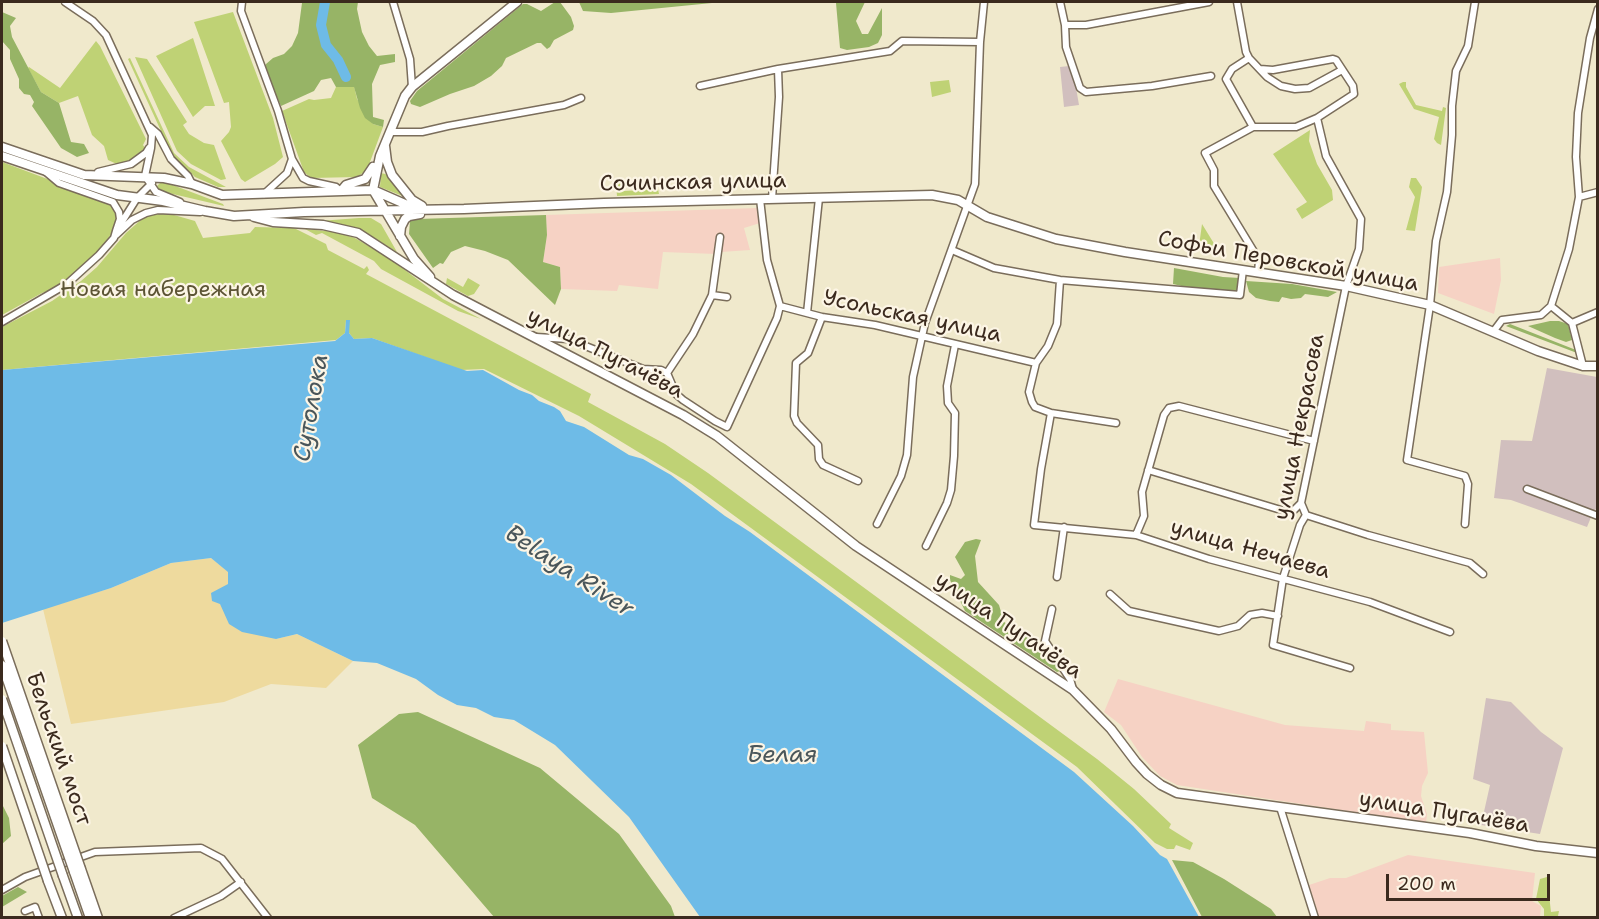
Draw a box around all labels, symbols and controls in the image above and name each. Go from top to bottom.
street label: Сочинская улица [599,168,787,198]
street label: Софьи Перовской улица [1156,226,1420,298]
park label: Новая набережная [60,277,266,303]
street label: Усольская улица [820,285,1004,349]
street label: улица Пугачёва [522,303,688,405]
street label: улица Некрасова [1269,332,1331,522]
water label: Сутолока [288,352,336,464]
street label: улица Нечаева [1167,515,1333,585]
water label: Belaya River [499,520,639,624]
street label: улица Пугачёва [929,567,1087,685]
street label: Бельский мост [19,669,97,829]
water label: Белая [747,742,817,770]
street label: улица Пугачёва [1357,787,1531,839]
scale bar [1389,862,1552,900]
text: 200 m [1397,872,1456,896]

